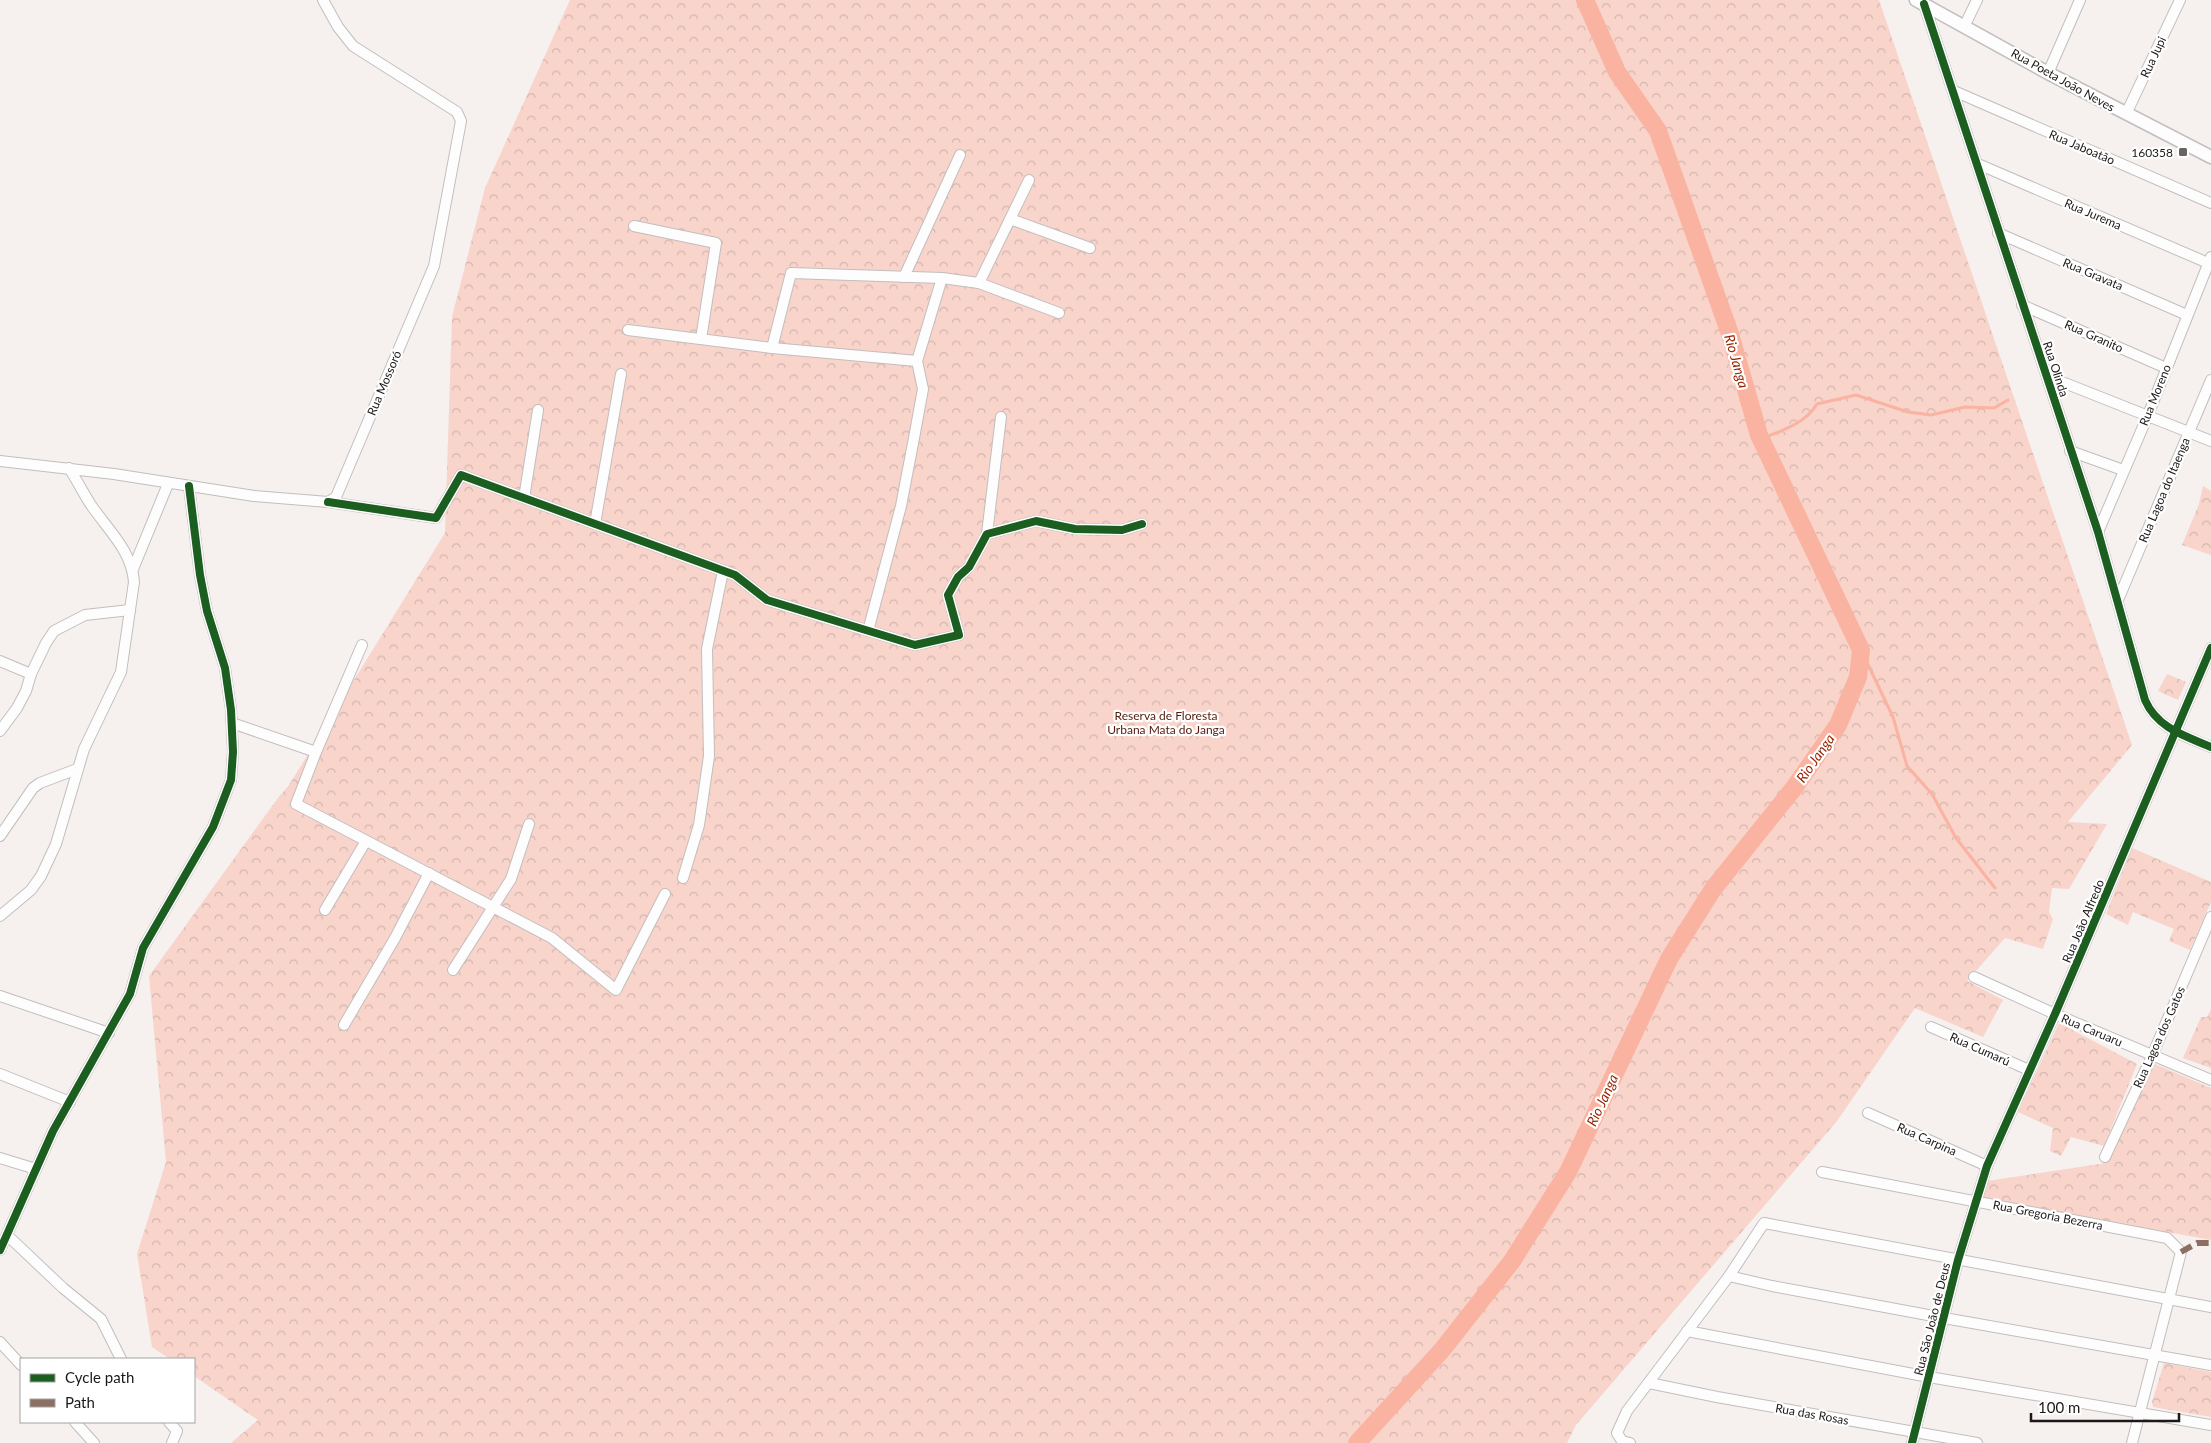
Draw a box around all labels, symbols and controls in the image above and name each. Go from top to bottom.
street label: Rua Jupi [2137,34,2169,80]
street label: Rua Poeta João Neves [2009,45,2117,115]
street label: Rua Jaboatão [2047,126,2117,168]
place label: 160358 [2131,145,2173,160]
marker: 160358 [2177,146,2189,158]
street label: Rua Jurema [2062,195,2124,233]
street label: Rua Gravata [2061,255,2125,293]
street label: Rua Granito [2062,316,2126,356]
water label: Rio Janga [1721,332,1753,390]
street label: Rua Olinda [2040,339,2072,399]
street label: Rua Mossoró [364,348,404,418]
street label: Rua Moreno [2136,362,2174,428]
street label: Rua Lagoa do Itaenga [2135,435,2193,545]
park label: Reserva de Floresta Urbana Mata do Janga [1107,708,1225,737]
water label: Rio Janga [1792,731,1838,785]
street label: Rua João Alfredo [2059,877,2107,965]
street label: Rua Lagoa dos Gatos [2130,984,2188,1090]
street label: Rua Caruaru [2059,1010,2125,1050]
street label: Rua Cumarú [1947,1029,2013,1069]
water label: Rio Janga [1583,1071,1621,1129]
street label: Rua Carpina [1895,1119,1959,1159]
street label: Rua Gregoria Bezerra [1992,1197,2104,1233]
street label: Rua São João de Deus [1911,1261,1953,1377]
legend [20,1358,195,1423]
text: Cycle path [65,1368,134,1386]
scale bar [2031,1390,2178,1422]
text: Path [65,1393,95,1411]
text: 100 m [2038,1398,2080,1416]
street label: Rua das Rosas [1774,1400,1850,1428]

